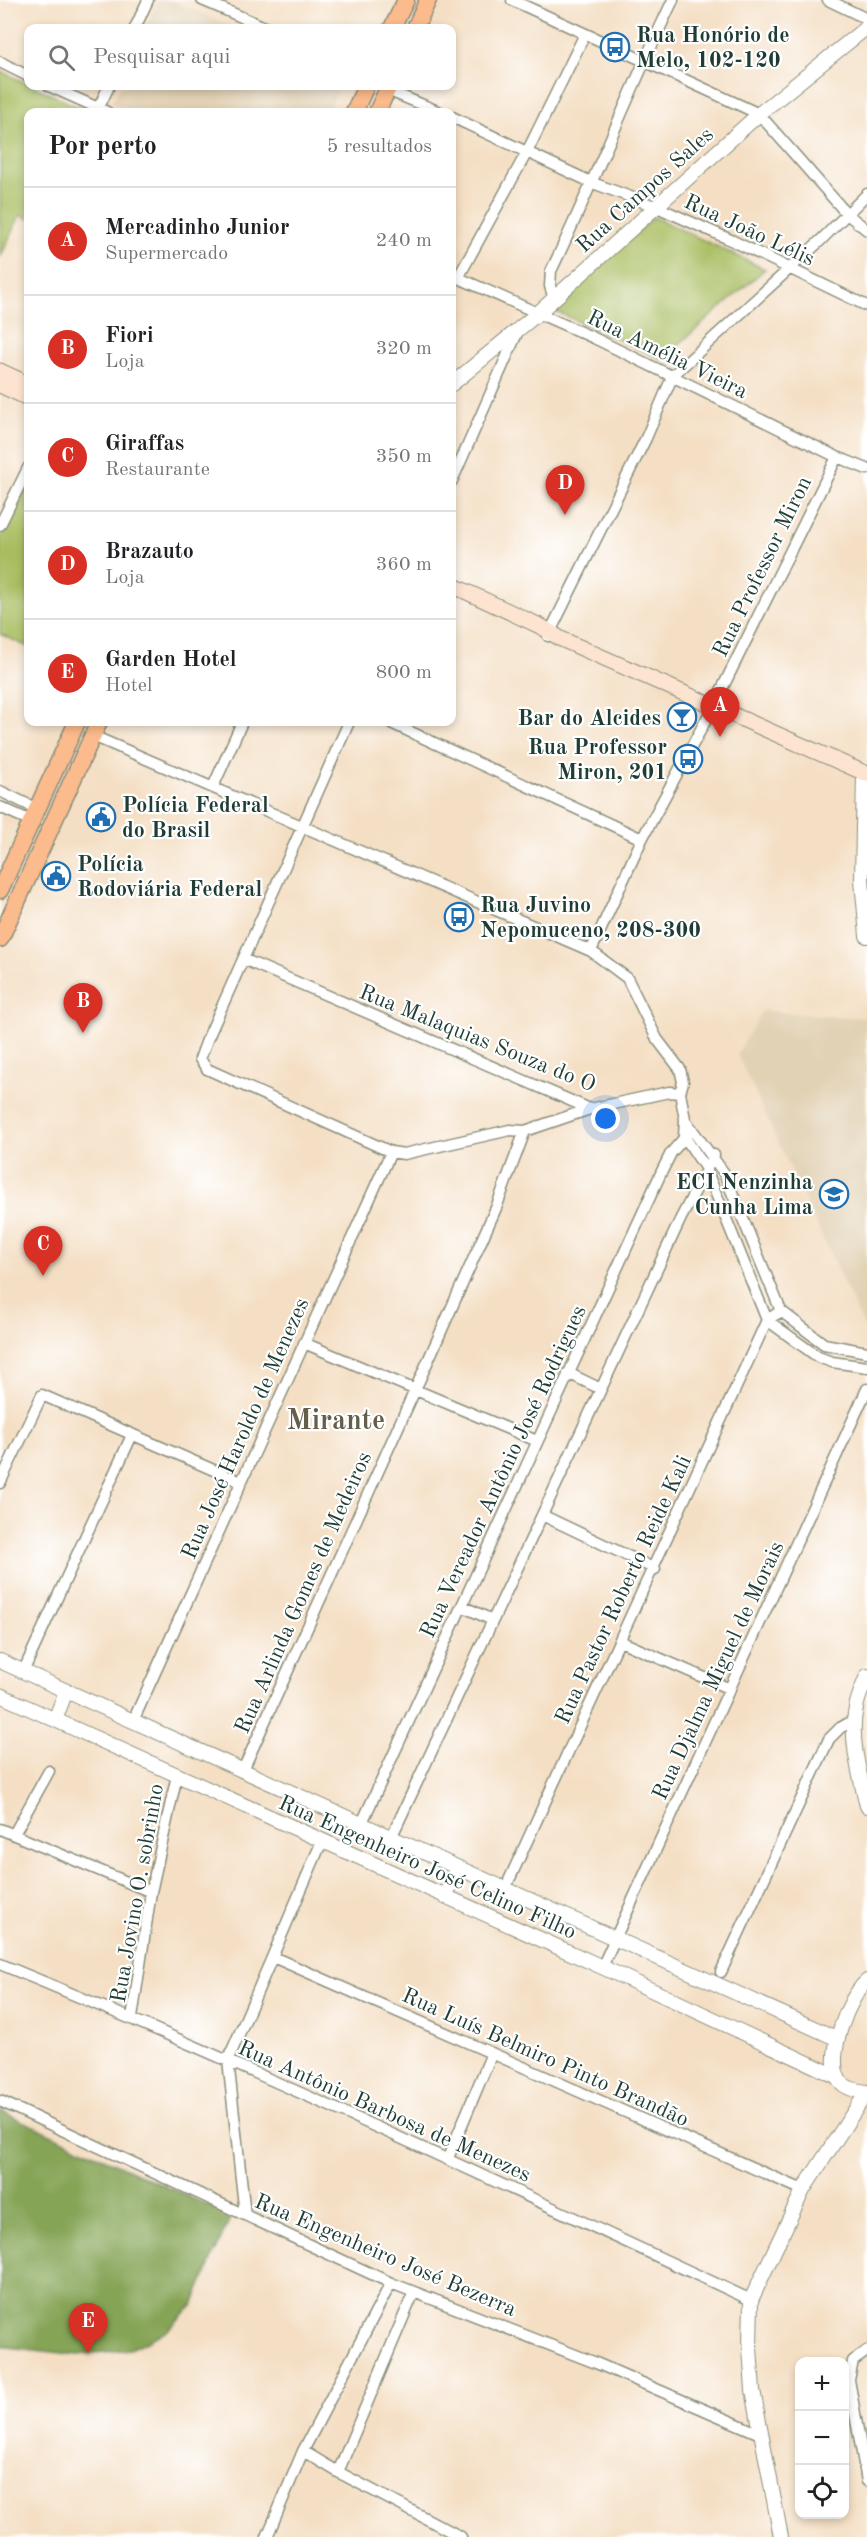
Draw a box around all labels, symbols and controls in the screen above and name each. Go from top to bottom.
search box [24,24,456,90]
place label: Rua Honório de Melo, 102-120 [636,25,790,72]
bus stop icon: Rua Honório de Melo, 102-120 [599,31,631,63]
icon: search [45,41,78,74]
text: Pesquisar aqui [93,46,230,68]
street label: Rua Campos Sales [573,124,718,257]
text: Por perto [48,134,157,160]
text: 5 resultados [327,137,432,157]
street label: Rua João Lélis [680,191,818,271]
text: Mercadinho Junior [105,217,290,239]
text: A [60,231,75,251]
text: 240 m [376,231,432,251]
text: Supermercado [105,244,228,264]
street label: Rua Amélia Vieira [583,306,751,403]
text: Fiori [105,325,153,347]
text: B [60,339,75,359]
text: 320 m [376,339,432,359]
text: Loja [105,352,145,372]
text: Giraffas [105,433,184,455]
text: C [61,447,74,467]
text: 350 m [376,447,432,467]
text: Restaurante [105,460,210,480]
pin: D [546,466,584,515]
street label: Rua Professor Miron [709,473,816,661]
text: Brazauto [105,541,194,563]
text: D [60,555,75,575]
text: 360 m [376,555,432,575]
text: Loja [105,568,145,588]
text: Garden Hotel [105,649,237,671]
text: E [61,663,74,683]
text: 800 m [376,663,432,683]
text: Hotel [105,676,152,696]
pin: A [700,688,740,737]
bar icon: Bar do Alcides [666,701,698,733]
place label: Bar do Alcides [518,708,661,730]
place label: Rua Professor Miron, 201 [528,737,667,784]
bus stop icon: Rua Professor Miron, 201 [672,743,704,775]
place label: Polícia Federal do Brasil [122,795,269,842]
public building icon: Polícia Federal do Brasil [85,801,117,833]
place label: Polícia Rodoviária Federal [77,854,263,901]
public building icon: Polícia Rodoviária Federal [40,860,72,892]
place label: Rua Juvino Nepomuceno, 208-300 [480,895,701,942]
bus stop icon: Rua Juvino Nepomuceno, 208-300 [443,901,475,933]
street label: Rua Malaquias Souza do O [356,981,599,1096]
pin: B [64,984,103,1033]
your location [591,1104,620,1133]
place label: ECI Nenzinha Cunha Lima [676,1172,813,1219]
school or university icon: ECI Nenzinha Cunha Lima [818,1178,850,1210]
pin: C [24,1226,63,1276]
street label: Rua José Haroldo de Menezes [178,1295,314,1563]
street label: Rua Vereador Antônio José Rodrigues [417,1302,591,1642]
district label: Mirante [287,1408,385,1436]
street label: Rua Arlinda Gomes de Medeiros [232,1449,376,1737]
street label: Rua Pastor Roberto Reide Kali [552,1452,696,1728]
street label: Rua Djalma Miguel de Morais [649,1538,789,1804]
street label: Rua Jovino O. sobrinho [108,1782,168,2005]
street label: Rua Engenheiro José Celino Filho [275,1792,579,1944]
street label: Rua Luís Belmiro Pinto Brandão [399,1984,692,2131]
street label: Rua Antônio Barbosa de Menezes [234,2037,534,2187]
street label: Rua Engenheiro José Bezerra [251,2191,520,2321]
pin: E [68,2304,107,2353]
map controls [795,2357,849,2519]
button: + [795,2357,849,2411]
button: − [795,2411,849,2465]
button: locate [795,2465,849,2519]

